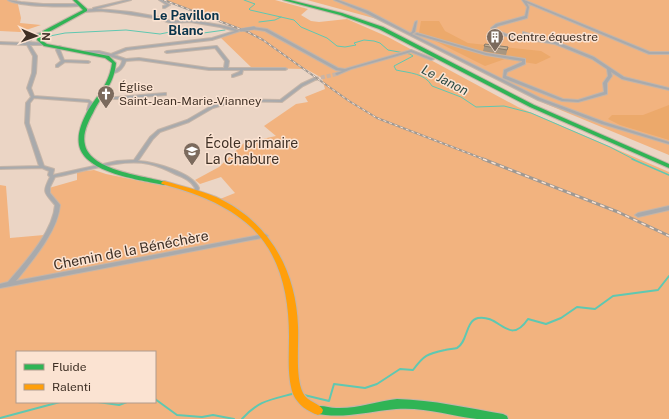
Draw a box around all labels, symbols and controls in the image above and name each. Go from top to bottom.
district label: Le Pavillon Blanc [153,8,219,38]
north arrow [16,16,56,56]
building icon: Centre équestre [485,27,505,52]
place label: Centre équestre [508,30,598,44]
text: N [40,32,52,41]
water label: Le Janon [419,62,471,98]
place label: Église Saint-Jean-Marie-Vianney [119,80,262,108]
church icon: Église Saint-Jean-Marie-Vianney [96,84,116,109]
place label: École primaire La Chabure [205,134,298,167]
school or university icon: École primaire La Chabure [182,141,202,166]
street label: Chemin de la Bénéchère [52,227,210,273]
legend [16,351,156,403]
text: Fluide [52,360,87,374]
text: Ralenti [52,380,91,394]

